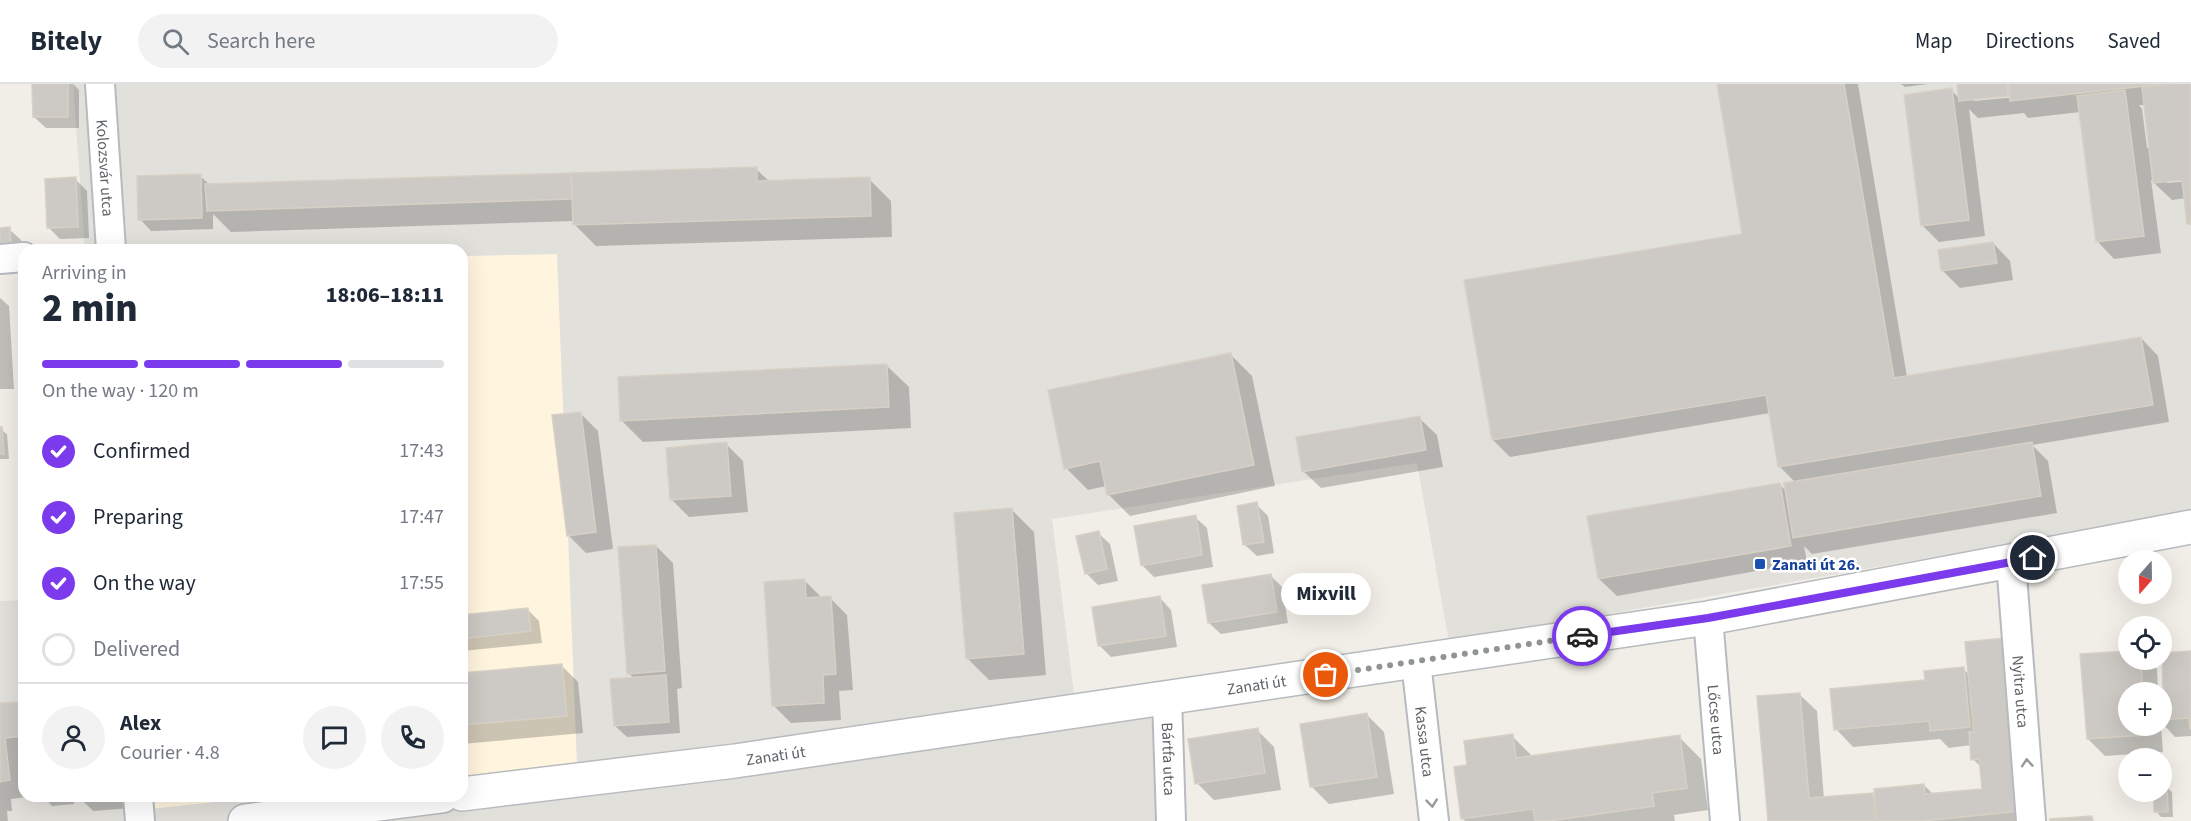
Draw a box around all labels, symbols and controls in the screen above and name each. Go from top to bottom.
search box [138,14,558,68]
text: Bitely [30,21,102,61]
icon: search [159,25,192,58]
text: Search here [207,25,315,57]
text: Map [1915,26,1953,56]
text: Directions [1986,26,2074,56]
text: Saved [2107,26,2161,56]
street label: Kolozsvár utca [90,119,119,217]
text: Arriving in [42,259,127,287]
text: 18:06–18:11 [326,279,444,311]
text: 2 min [42,281,138,337]
text: On the way · 120 m [42,377,199,405]
icon: check [42,435,75,468]
text: Confirmed [93,435,190,467]
text: 17:43 [399,437,444,465]
icon: check [42,501,75,534]
text: Preparing [93,501,183,533]
text: 17:47 [399,503,444,531]
pin [2007,532,2058,583]
icon: home [2016,541,2049,574]
north arrow [2118,550,2172,604]
map controls [2118,550,2172,802]
place label: Zanati út 26. [1772,554,1860,576]
marker: Zanati út 26. [1753,557,1767,571]
icon: check [42,567,75,600]
text: On the way [93,567,196,599]
text: 17:55 [399,569,444,597]
callout: Mixvill [1281,573,1371,615]
text: Mixvill [1296,580,1356,608]
courier [1552,606,1612,666]
button: locate [2118,616,2172,670]
icon: car [1566,620,1599,653]
text: Delivered [93,633,180,665]
pin [1300,649,1351,700]
street label: Nyitra utca [2006,655,2034,729]
icon: bag [1309,658,1342,691]
street label: Zanati út [1225,670,1288,701]
button: + [2118,682,2172,736]
street label: Lőcse utca [1702,684,1729,756]
street label: Kassa utca [1409,705,1439,778]
button: person [42,706,105,769]
button: chat [303,706,366,769]
button: phone [381,706,444,769]
text: Alex [120,707,161,739]
street label: Bártfa utca [1156,722,1180,796]
text: Courier · 4.8 [120,739,220,767]
street label: Zanati út [745,741,807,771]
button: − [2118,748,2172,802]
one-way arrow [2020,758,2033,767]
one-way arrow [1425,799,1438,808]

